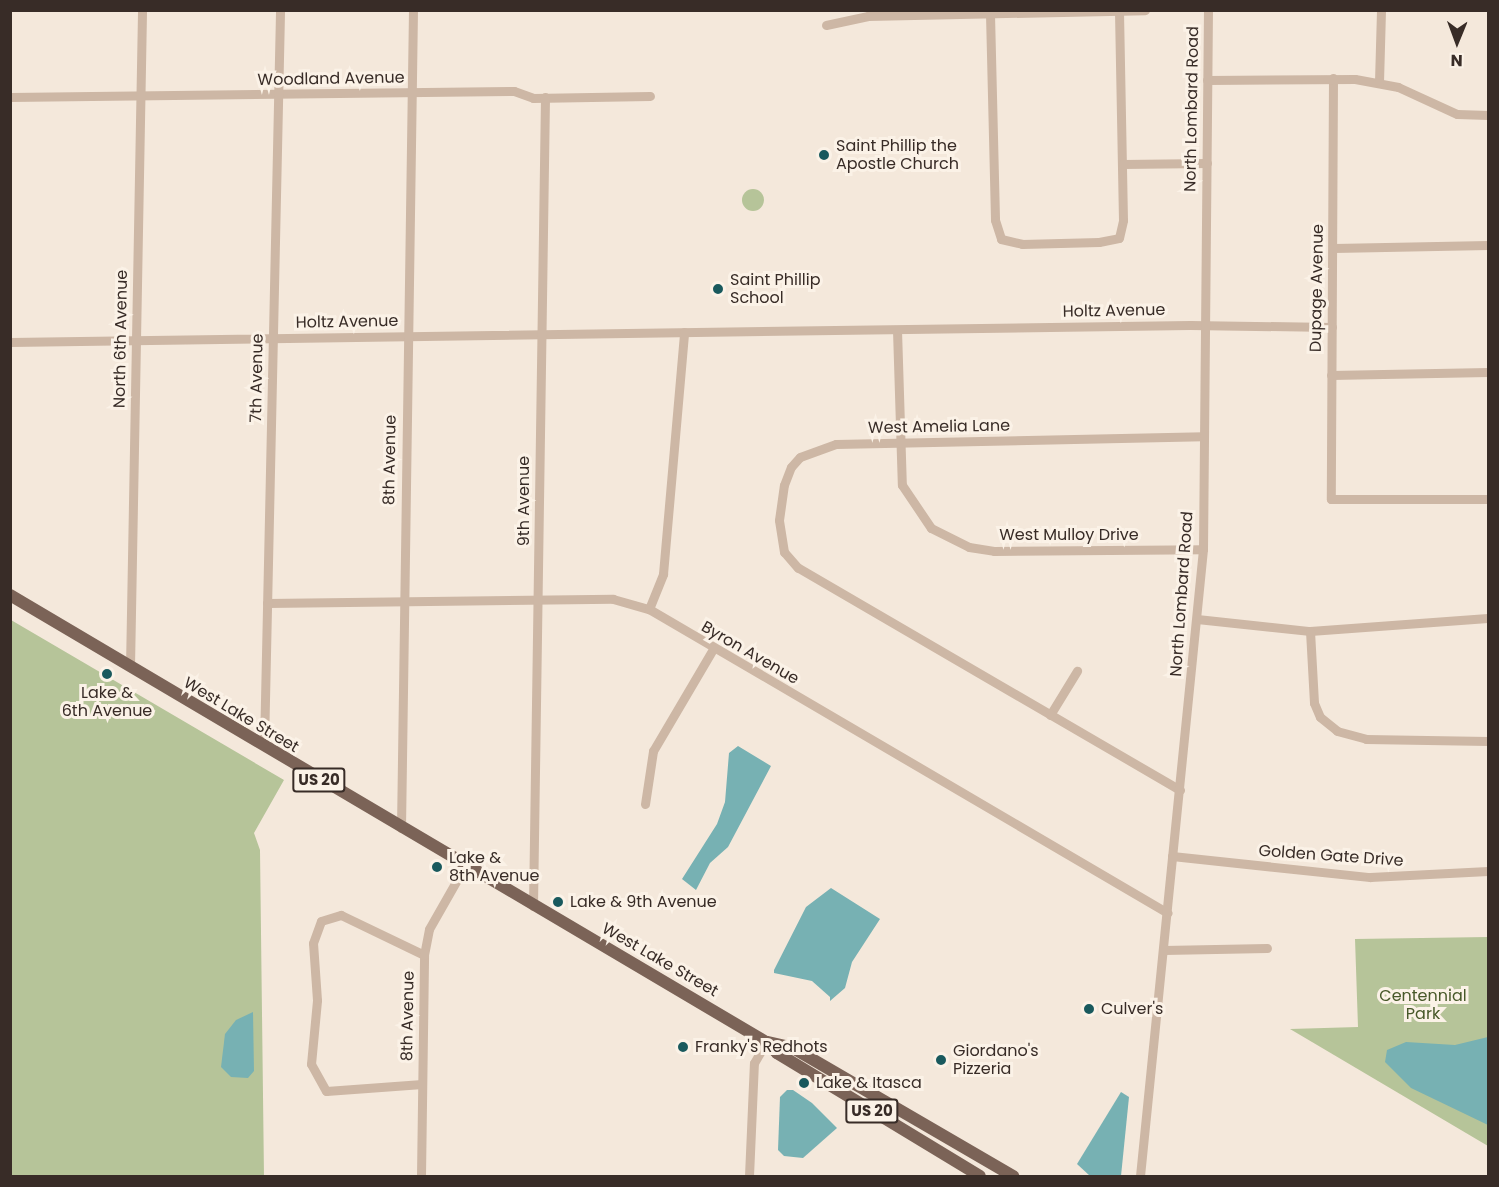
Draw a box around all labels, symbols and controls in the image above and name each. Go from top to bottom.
north arrow [1427,12,1487,72]
street label: North Lombard Road [1181,26,1203,192]
text: N [1450,49,1463,72]
street label: Woodland Avenue [257,68,405,90]
place label: Saint Phillip the Apostle Church [836,136,959,174]
marker: Saint Phillip the Apostle Church [817,148,831,162]
street label: Dupage Avenue [1306,224,1328,352]
street label: North 6th Avenue [110,270,132,408]
place label: Saint Phillip School [730,270,821,308]
marker: Saint Phillip School [711,282,725,296]
street label: Holtz Avenue [1062,301,1166,321]
street label: Holtz Avenue [295,312,399,332]
street label: 7th Avenue [247,333,267,423]
street label: 8th Avenue [380,415,400,505]
street label: West Amelia Lane [868,416,1010,438]
street label: 9th Avenue [514,456,534,546]
street label: North Lombard Road [1167,511,1197,677]
street label: West Mulloy Drive [999,525,1139,545]
street label: Byron Avenue [698,617,802,689]
marker: Lake & 6th Avenue [100,667,114,681]
street label: West Lake Street [180,673,302,757]
place label: Lake & 6th Avenue [62,683,152,721]
road number: US 20 [292,768,346,792]
street label: Golden Gate Drive [1258,841,1404,871]
place label: Lake & 8th Avenue [449,848,540,886]
marker: Lake & 8th Avenue [430,860,444,874]
place label: Lake & 9th Avenue [570,892,717,912]
marker: Lake & 9th Avenue [551,895,565,909]
street label: West Lake Street [598,919,722,1001]
street label: 8th Avenue [398,971,418,1061]
park label: Centennial Park [1379,986,1467,1024]
place label: Culver's [1101,999,1163,1019]
marker: Culver's [1082,1002,1096,1016]
place label: Franky's Redhots [695,1037,828,1057]
marker: Franky's Redhots [676,1040,690,1054]
place label: Giordano's Pizzeria [953,1041,1039,1079]
marker: Giordano's Pizzeria [934,1053,948,1067]
place label: Lake & Itasca [816,1073,922,1093]
marker: Lake & Itasca [797,1076,811,1090]
road number: US 20 [845,1099,899,1123]

